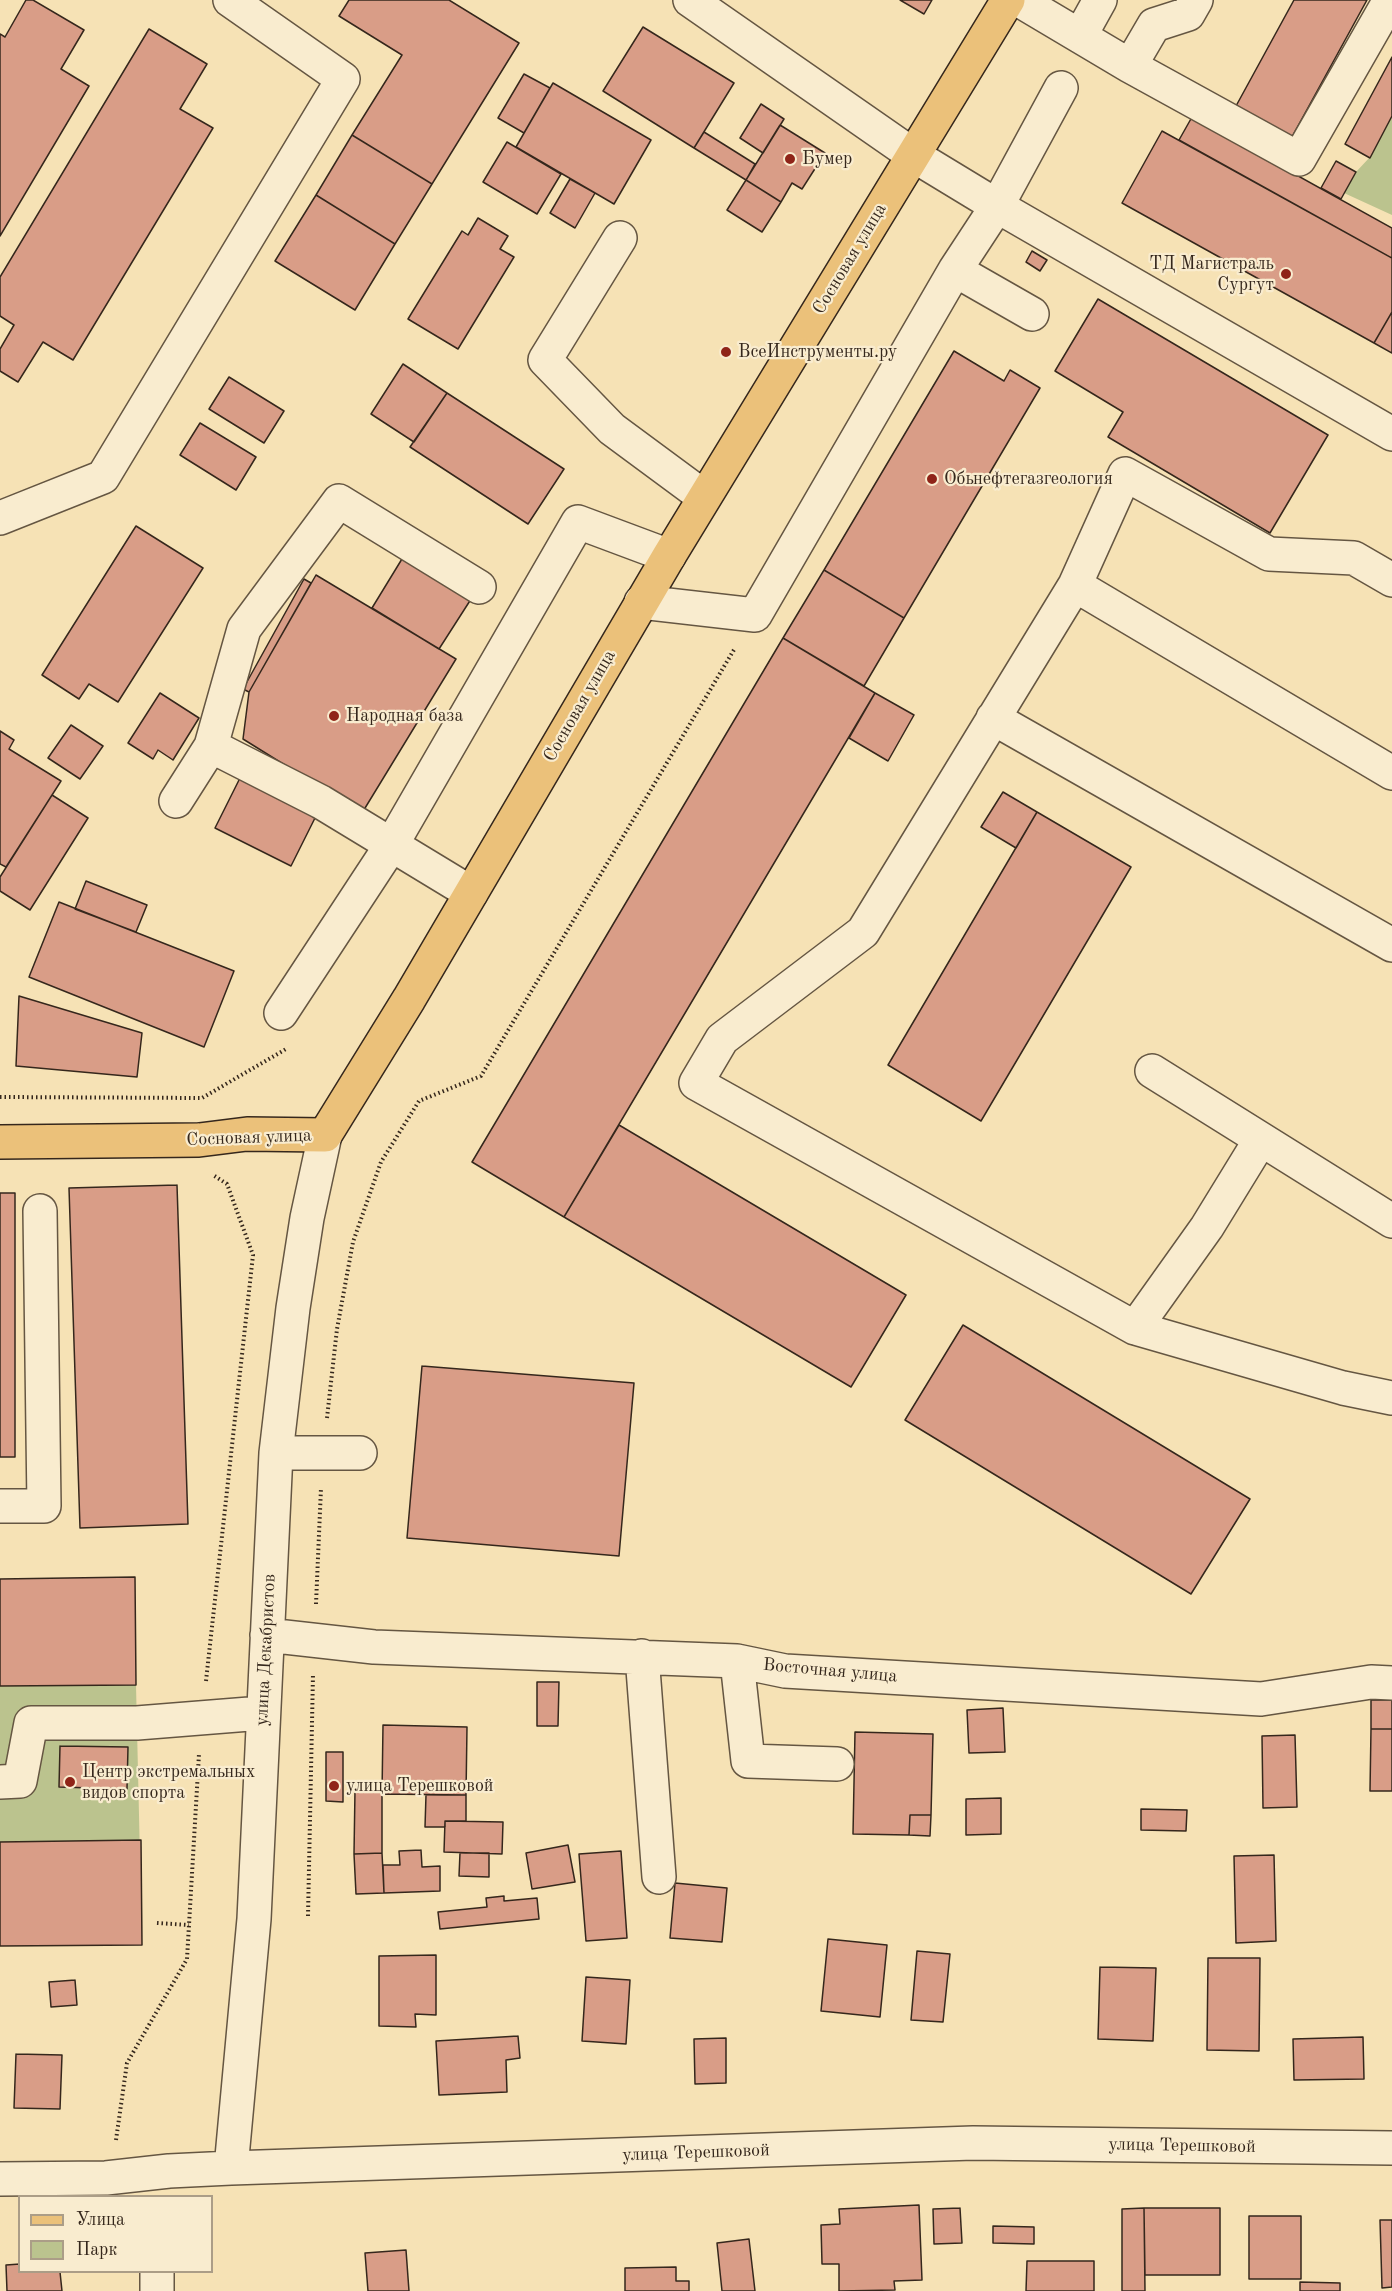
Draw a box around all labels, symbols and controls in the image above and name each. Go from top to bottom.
place label: Бумер [802,148,852,170]
marker: Бумер [783,152,797,166]
street label: Сосновая улица [808,200,892,318]
place label: ТД Магистраль Сургут [1149,253,1274,296]
marker: ТД Магистраль Сургут [1279,267,1293,281]
place label: ВсеИнструменты.ру [738,341,897,363]
marker: ВсеИнструменты.ру [719,345,733,359]
place label: Обьнефтегазгеология [944,468,1113,490]
marker: Обьнефтегазгеология [925,472,939,486]
street label: Сосновая улица [539,646,621,766]
place label: Народная база [346,705,463,727]
marker: Народная база [327,709,341,723]
street label: Сосновая улица [186,1125,312,1151]
street label: улица Декабристов [251,1573,281,1727]
street label: Восточная улица [762,1654,898,1688]
place label: Центр экстремальных видов спорта [82,1761,255,1804]
marker: Центр экстремальных видов спорта [63,1775,77,1789]
place label: улица Терешковой [346,1775,494,1797]
marker: улица Терешковой [327,1779,341,1793]
street label: улица Терешковой [1108,2134,1256,2158]
street label: улица Терешковой [622,2140,770,2166]
legend [18,2195,213,2273]
text: Улица [76,2211,125,2229]
text: Парк [76,2241,117,2259]

